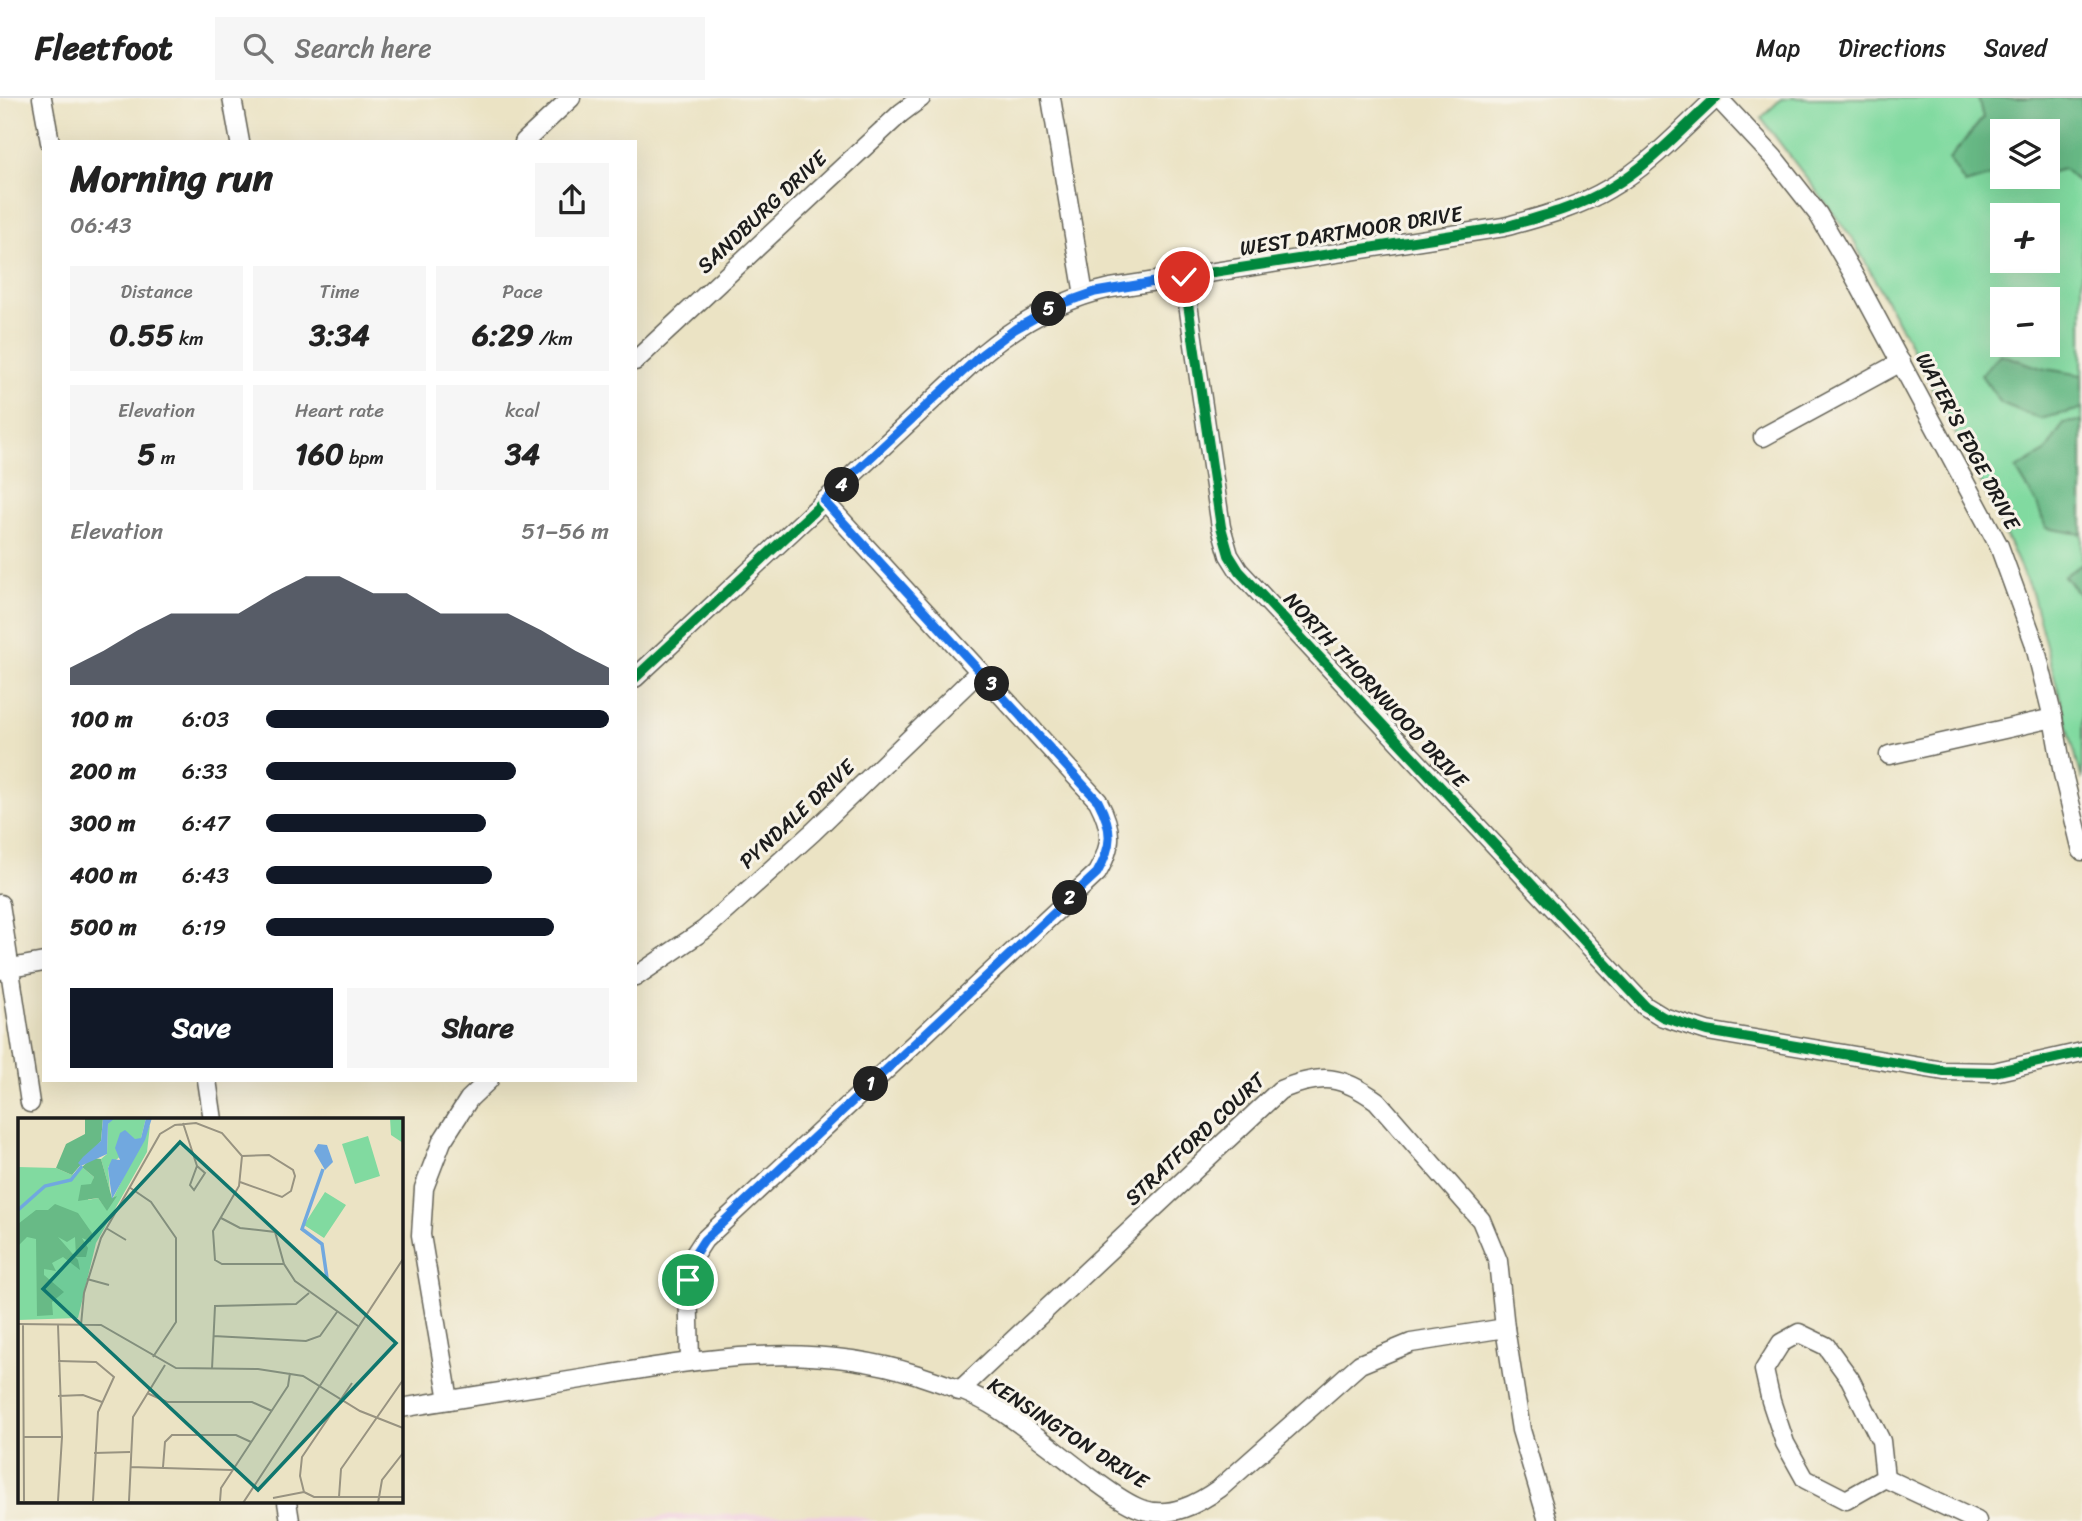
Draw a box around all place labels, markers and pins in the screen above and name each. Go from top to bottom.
pin [1154,247,1214,307]
pin: 5 [1032,292,1066,326]
pin: 4 [824,468,860,502]
pin: 3 [974,666,1010,702]
pin: 2 [1052,880,1088,916]
pin: 1 [854,1066,888,1102]
pin [658,1250,718,1310]

